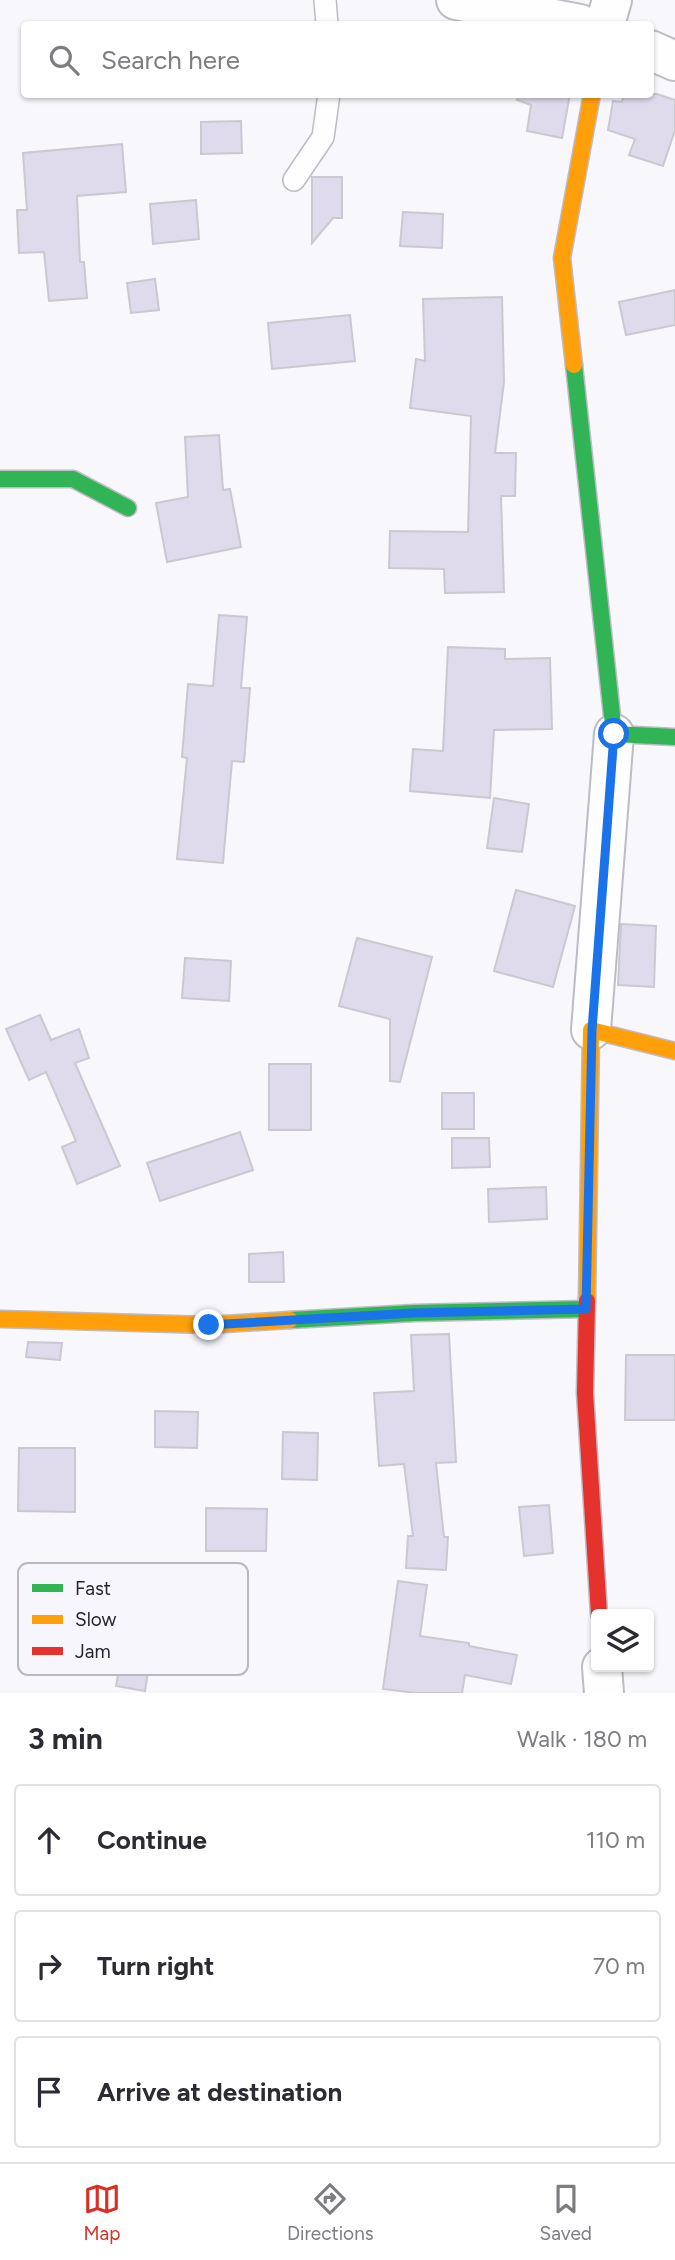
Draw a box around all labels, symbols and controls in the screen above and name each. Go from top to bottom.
search box [21,21,654,98]
icon: search [45,41,83,79]
text: Search here [101,44,240,76]
route start [598,718,629,749]
route end [193,1309,224,1340]
legend [18,1563,248,1675]
text: Fast [75,1577,111,1600]
text: Slow [75,1608,117,1631]
map controls [591,1609,654,1672]
button: layers [591,1609,654,1672]
text: Jam [75,1640,111,1663]
text: 3 min [28,1720,103,1757]
text: Walk · 180 m [517,1725,647,1753]
icon: ahead [30,1821,68,1859]
text: Continue [97,1824,207,1856]
text: 110 m [586,1826,645,1854]
icon: right [30,1947,68,1985]
text: Turn right [97,1950,214,1982]
text: 70 m [593,1952,645,1980]
icon: arrive [30,2073,68,2111]
text: Arrive at destination [97,2076,342,2108]
tab: Map [83,2180,121,2245]
tab: Directions [287,2180,374,2245]
tab: Saved [540,2180,592,2245]

